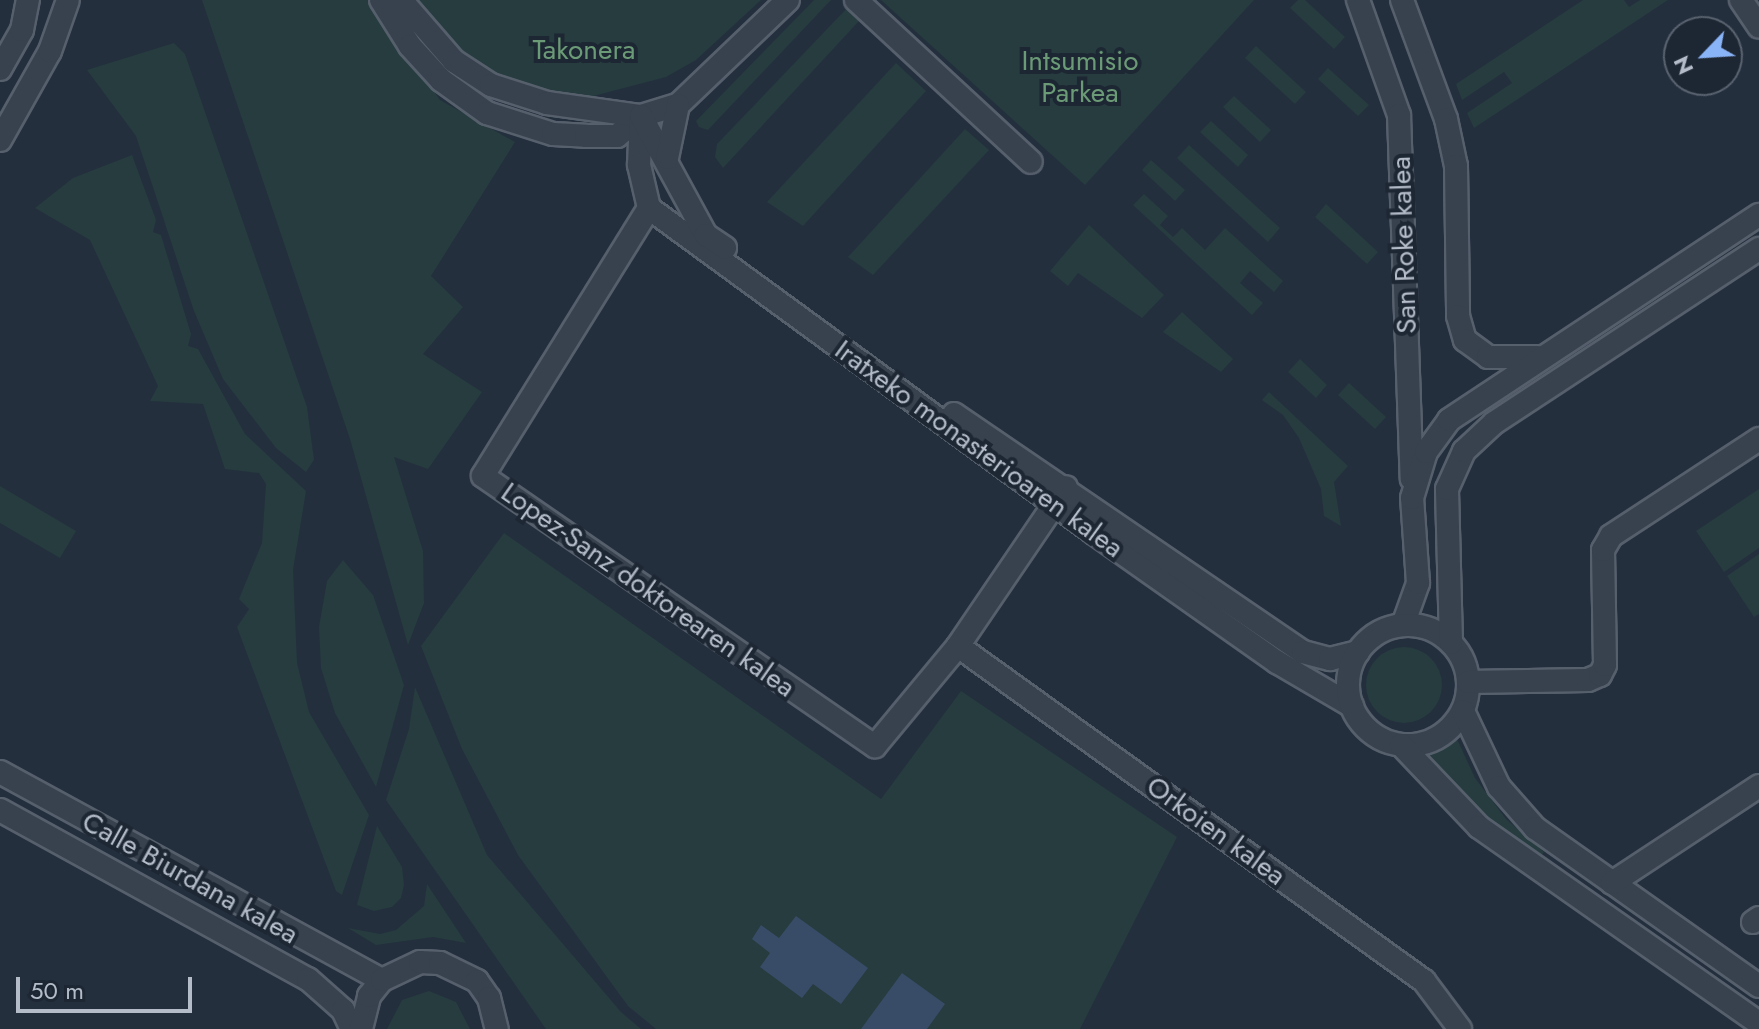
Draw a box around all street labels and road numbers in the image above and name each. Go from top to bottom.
street label: San Roke kalea [1384,156,1424,334]
street label: Iratxeko monasterioaren kalea [828,333,1130,565]
street label: Lopez-Sanz doktorearen kalea [495,476,801,704]
street label: Orkoien kalea [1140,769,1292,893]
street label: Calle Biurdana kalea [76,805,304,951]

